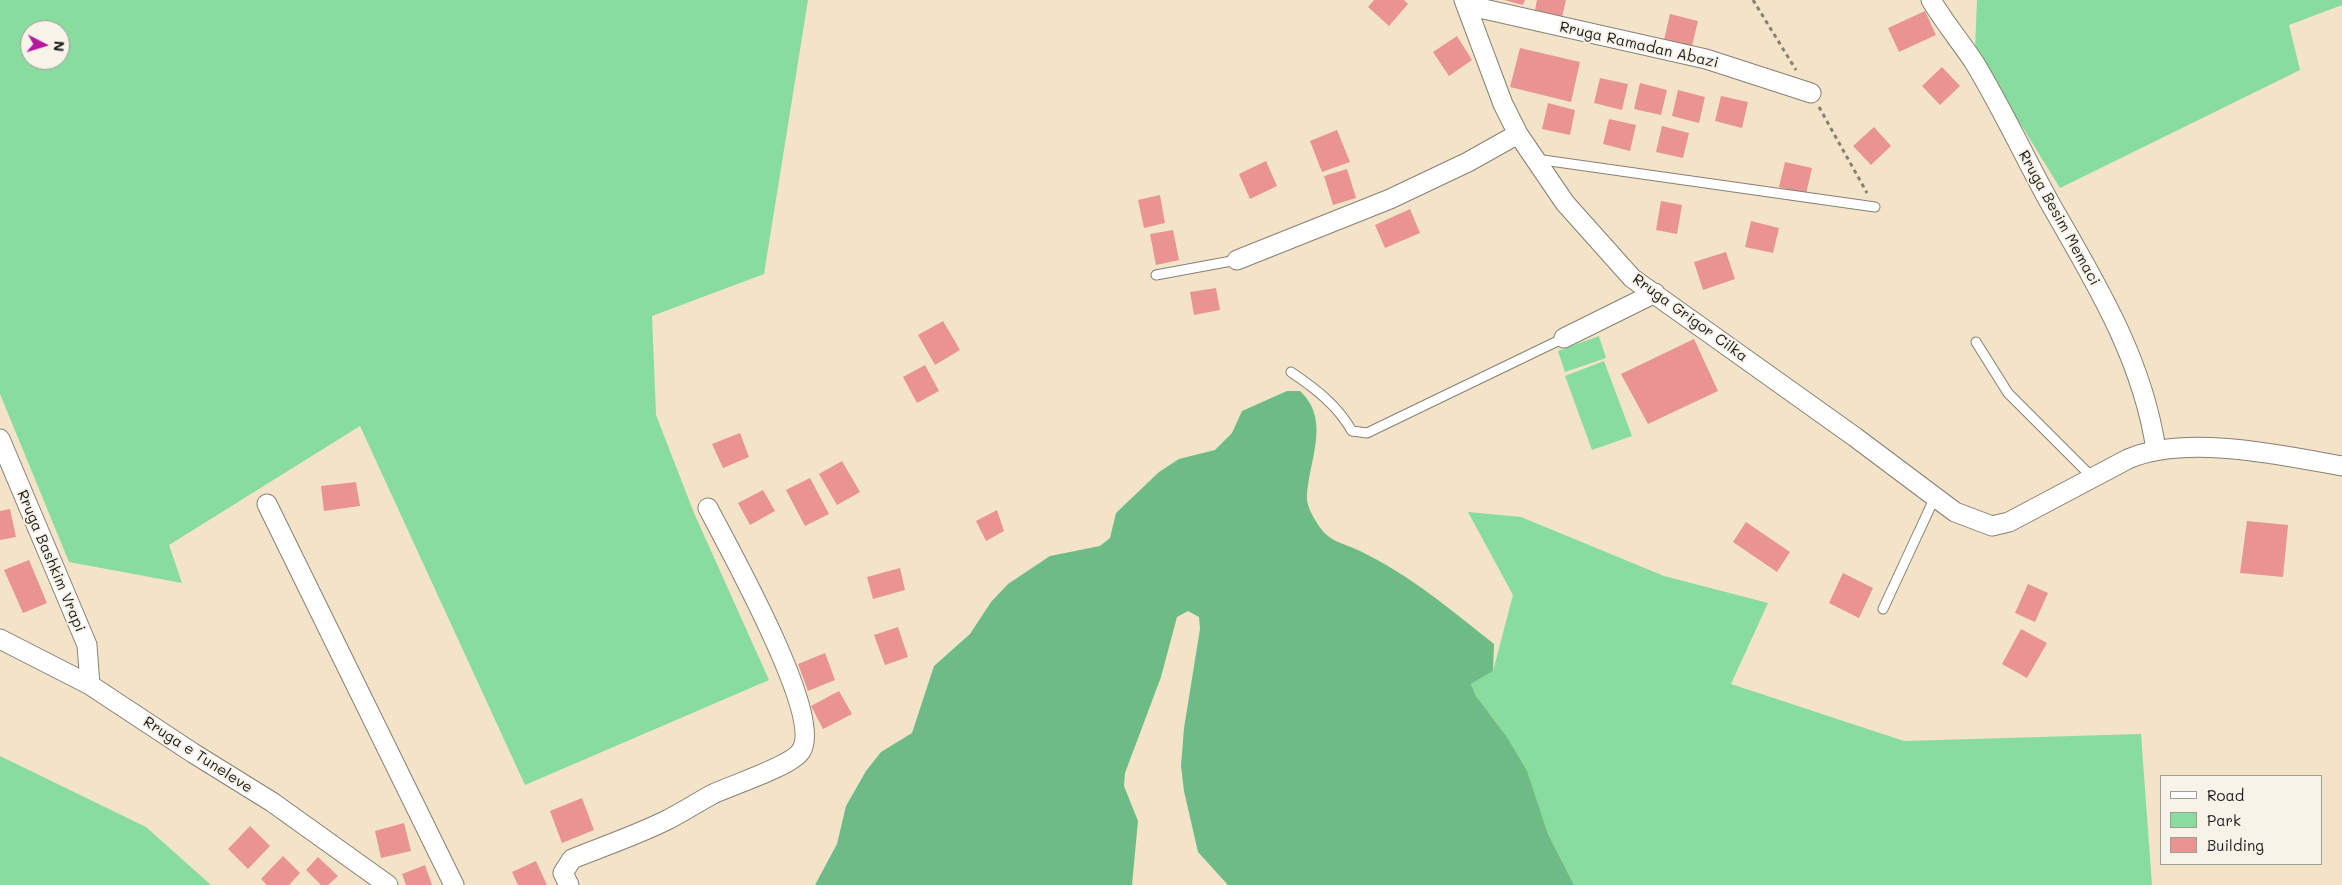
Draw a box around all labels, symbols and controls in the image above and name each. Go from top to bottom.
street label: Rruga Ramadan Abazi [1558,18,1720,72]
north arrow [20,20,70,70]
text: N [50,40,69,52]
street label: Rruga Besim Memaci [2014,147,2104,289]
street label: Rruga Grigor Cilka [1629,270,1751,366]
street label: Rruga Bashkim Vrapi [13,487,89,635]
street label: Rruga e Tuneleve [140,713,256,797]
legend [2160,775,2322,865]
text: Road [2207,785,2244,805]
text: Park [2207,810,2241,830]
text: Building [2207,835,2264,855]

